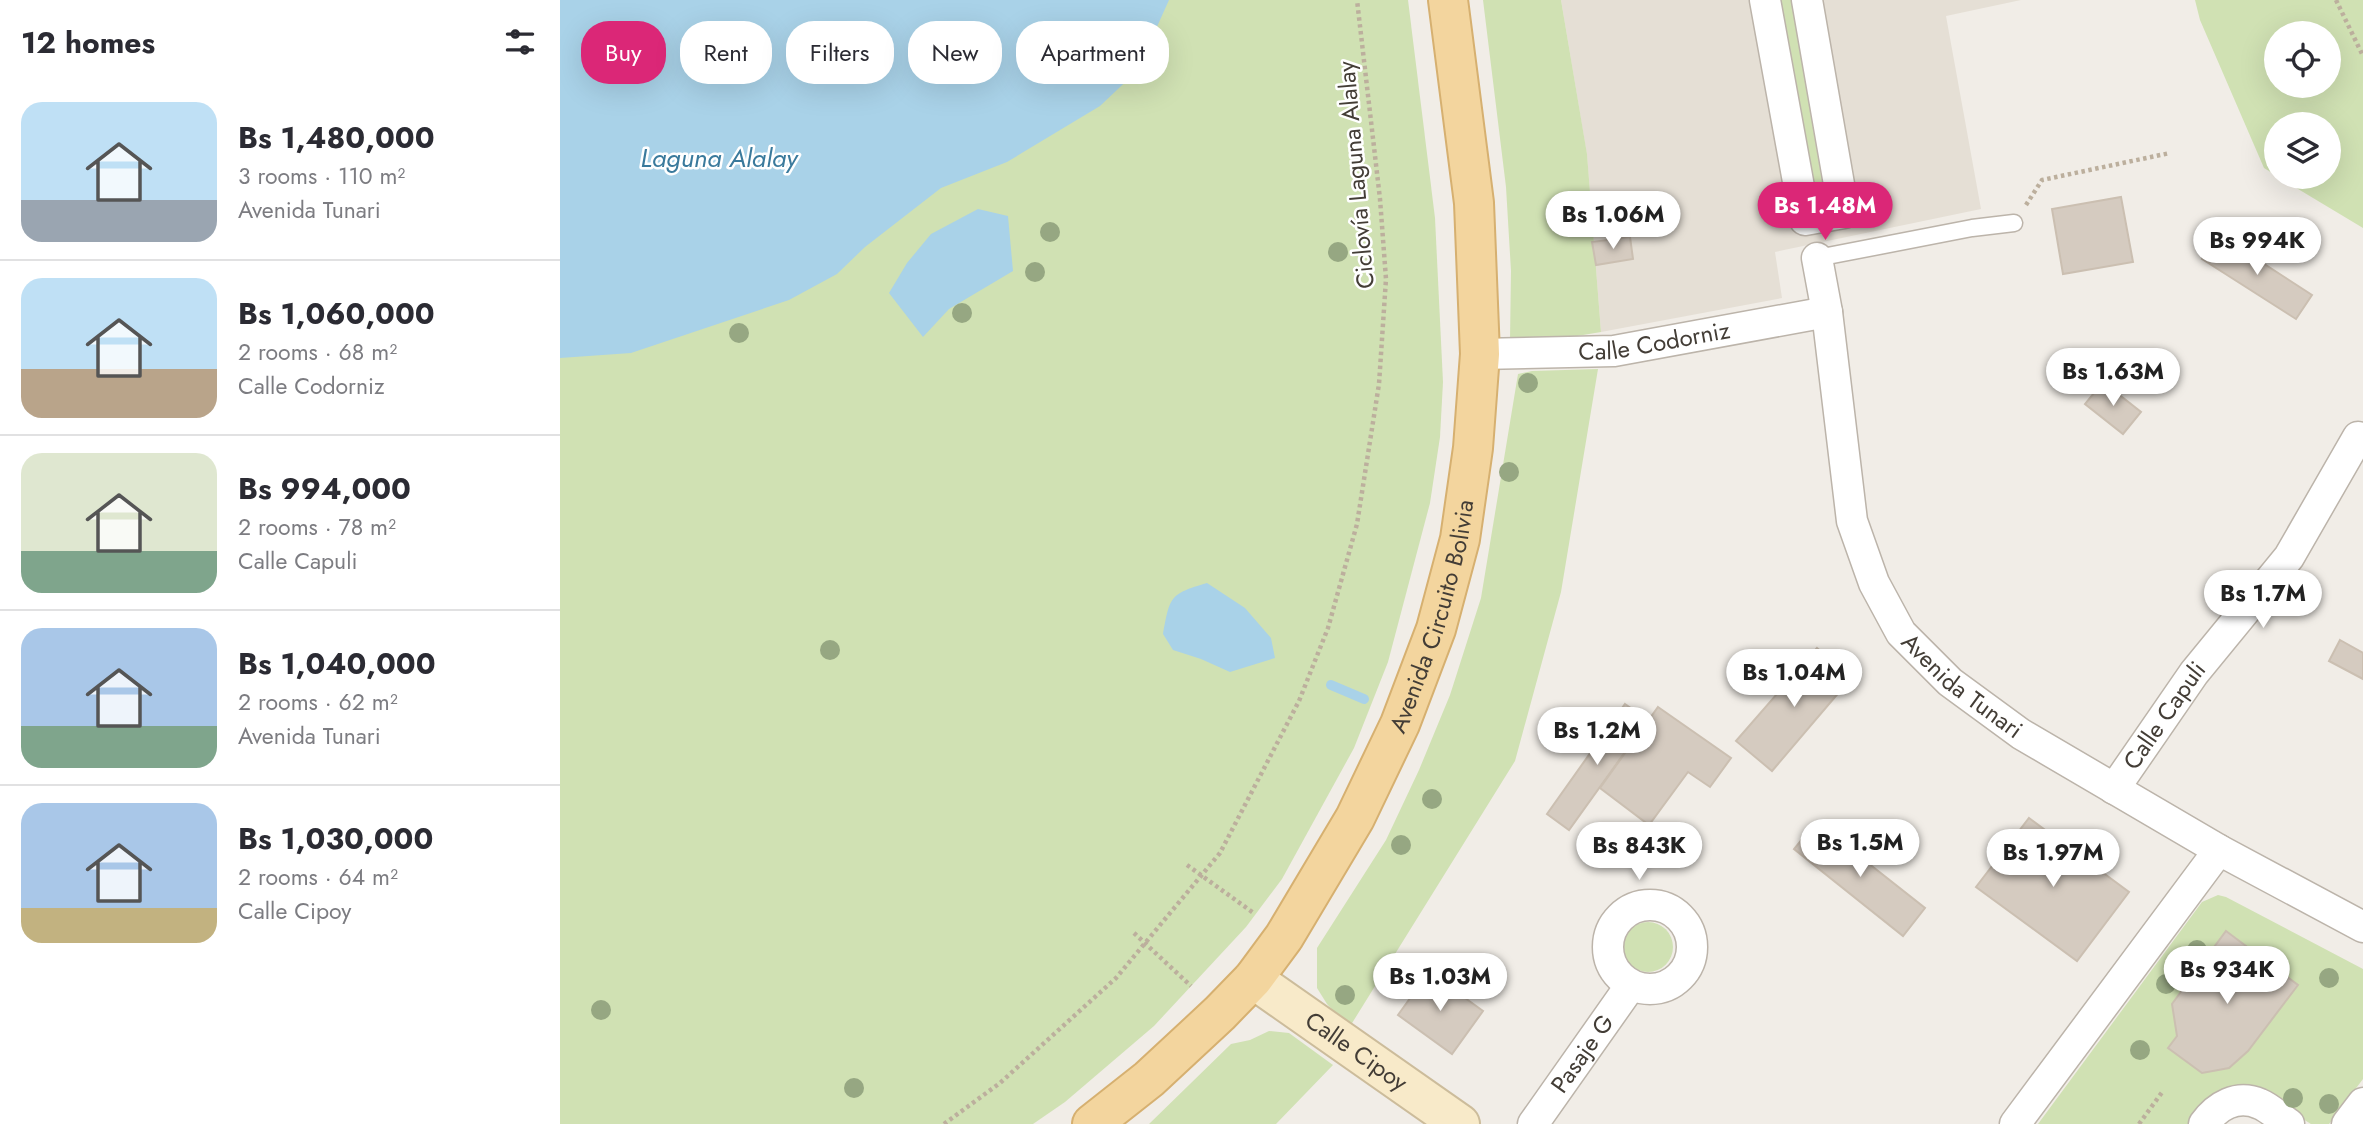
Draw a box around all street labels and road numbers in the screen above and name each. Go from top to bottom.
street label: Ciclovía Laguna Alalay [1328,59,1383,290]
street label: Calle Codorniz [1578,312,1733,369]
street label: Avenida Circuito Bolivia [1380,497,1482,739]
street label: Avenida Tunari [1894,625,2030,747]
street label: Calle Capuli [2114,654,2214,777]
street label: Calle Cipoy [1298,1003,1415,1099]
street label: Pasaje G [1542,1007,1622,1100]

